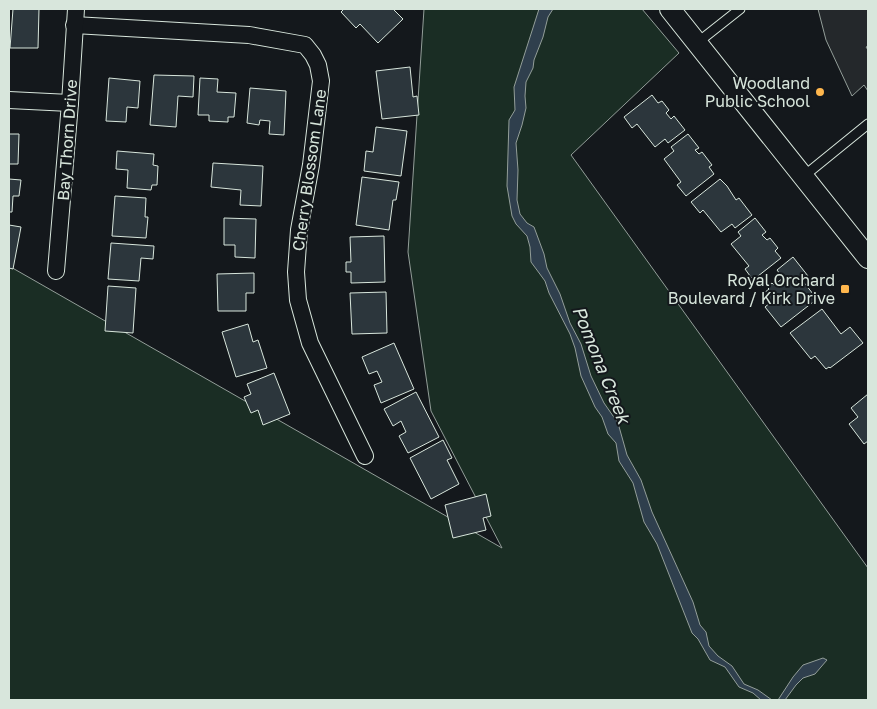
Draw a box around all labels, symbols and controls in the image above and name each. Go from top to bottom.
place label: Woodland Public School [705,73,810,111]
street label: Bay Thorn Drive [53,79,81,201]
marker: Woodland Public School [814,86,826,98]
street label: Cherry Blossom Lane [288,88,330,252]
place label: Royal Orchard Boulevard / Kirk Drive [668,270,835,308]
marker: Royal Orchard Boulevard / Kirk Drive [839,283,851,295]
water label: Pomona Creek [568,303,636,428]

